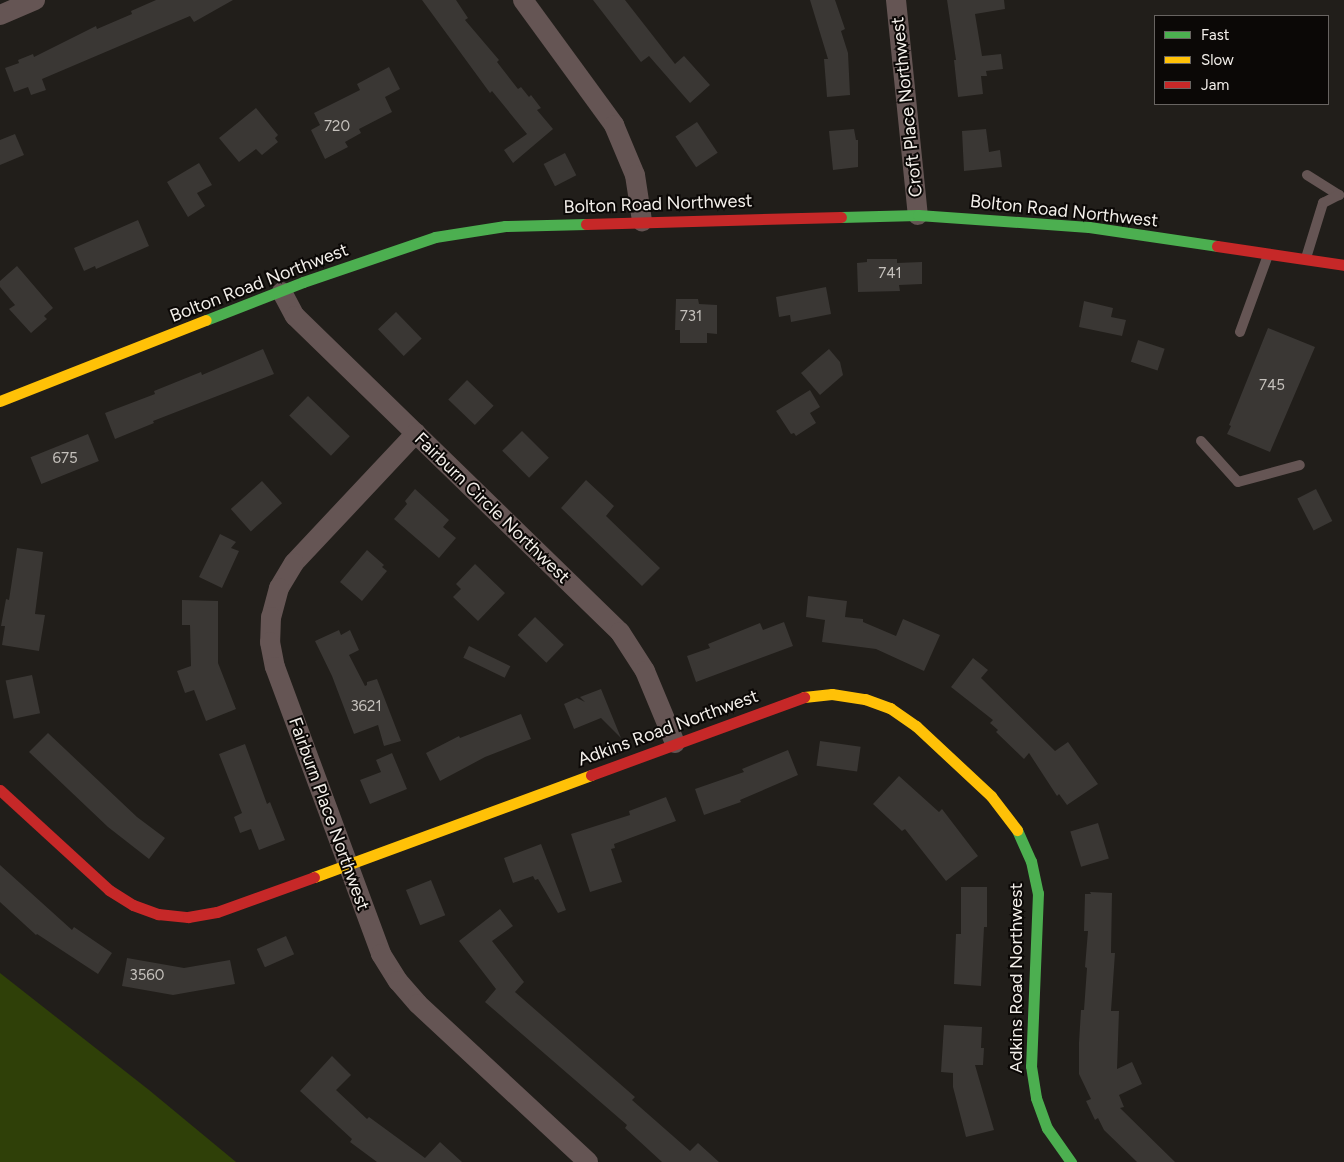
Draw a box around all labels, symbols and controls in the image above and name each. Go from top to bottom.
legend [1154,15,1329,105]
street label: Croft Place Northwest [887,16,927,198]
text: Fast [1201,26,1229,44]
text: Slow [1201,51,1234,69]
text: Jam [1201,76,1229,94]
house number: 720 [324,118,350,136]
street label: Bolton Road Northwest [563,190,753,218]
street label: Bolton Road Northwest [969,190,1159,232]
street label: Bolton Road Northwest [167,239,351,327]
house number: 741 [878,265,902,283]
house number: 731 [680,308,702,326]
house number: 745 [1259,377,1285,395]
street label: Fairburn Circle Northwest [410,428,574,588]
house number: 675 [52,450,78,468]
street label: Adkins Road Northwest [575,685,761,771]
house number: 3621 [350,698,382,716]
street label: Fairburn Place Northwest [284,714,374,914]
street label: Adkins Road Northwest [1005,883,1027,1073]
house number: 3560 [130,967,164,985]

